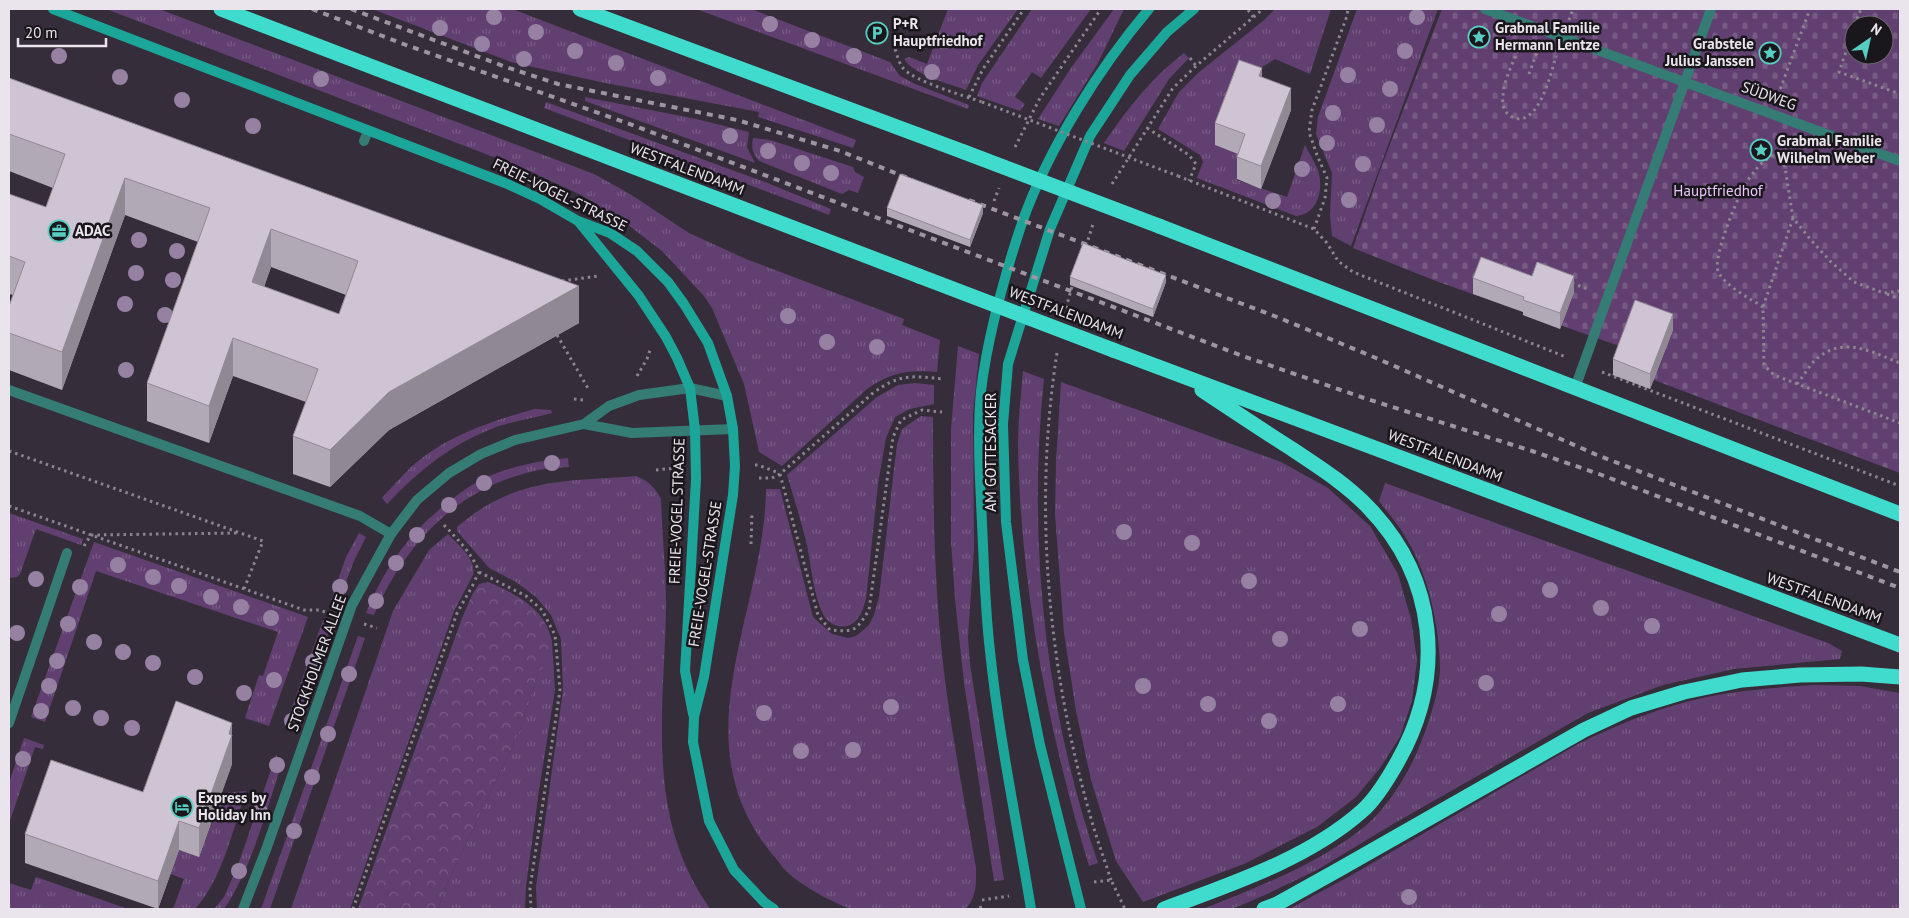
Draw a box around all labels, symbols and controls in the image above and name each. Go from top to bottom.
place label: P+R Hauptfriedhof [893,14,983,50]
scale bar [18,15,105,47]
north arrow [1844,15,1894,65]
place label: Grabmal Familie Hermann Lentze [1495,18,1600,54]
text: N [1867,19,1885,39]
parking icon: P+R Hauptfriedhof [865,21,889,45]
text: 20 m [25,23,58,42]
place icon: Grabmal Familie Hermann Lentze [1467,25,1491,49]
place label: Grabstele Julius Janssen [1664,34,1754,70]
place icon: Grabstele Julius Janssen [1758,41,1782,65]
street label: SÜDWEG [1739,77,1799,114]
place label: Grabmal Familie Wilhelm Weber [1777,131,1882,167]
street label: WESTFALENDAMM [627,138,747,199]
place icon: Grabmal Familie Wilhelm Weber [1749,138,1773,162]
street label: FREIE-VOGEL-STRASSE [490,154,631,235]
park label: Hauptfriedhof [1673,181,1764,200]
office icon: ADAC [47,219,71,243]
place label: ADAC [75,221,111,240]
street label: WESTFALENDAMM [1006,282,1126,343]
street label: AM GOTTESACKER [981,392,1000,512]
street label: WESTFALENDAMM [1385,425,1505,486]
street label: FREIE-VOGEL STRASSE [664,437,689,584]
street label: FREIE-VOGEL-STRASSE [684,500,725,648]
street label: WESTFALENDAMM [1764,568,1884,627]
street label: STOCKHOLMER ALLEE [283,592,350,734]
place label: Express by Holiday Inn [198,788,271,824]
hotel icon: Express by Holiday Inn [170,795,194,819]

